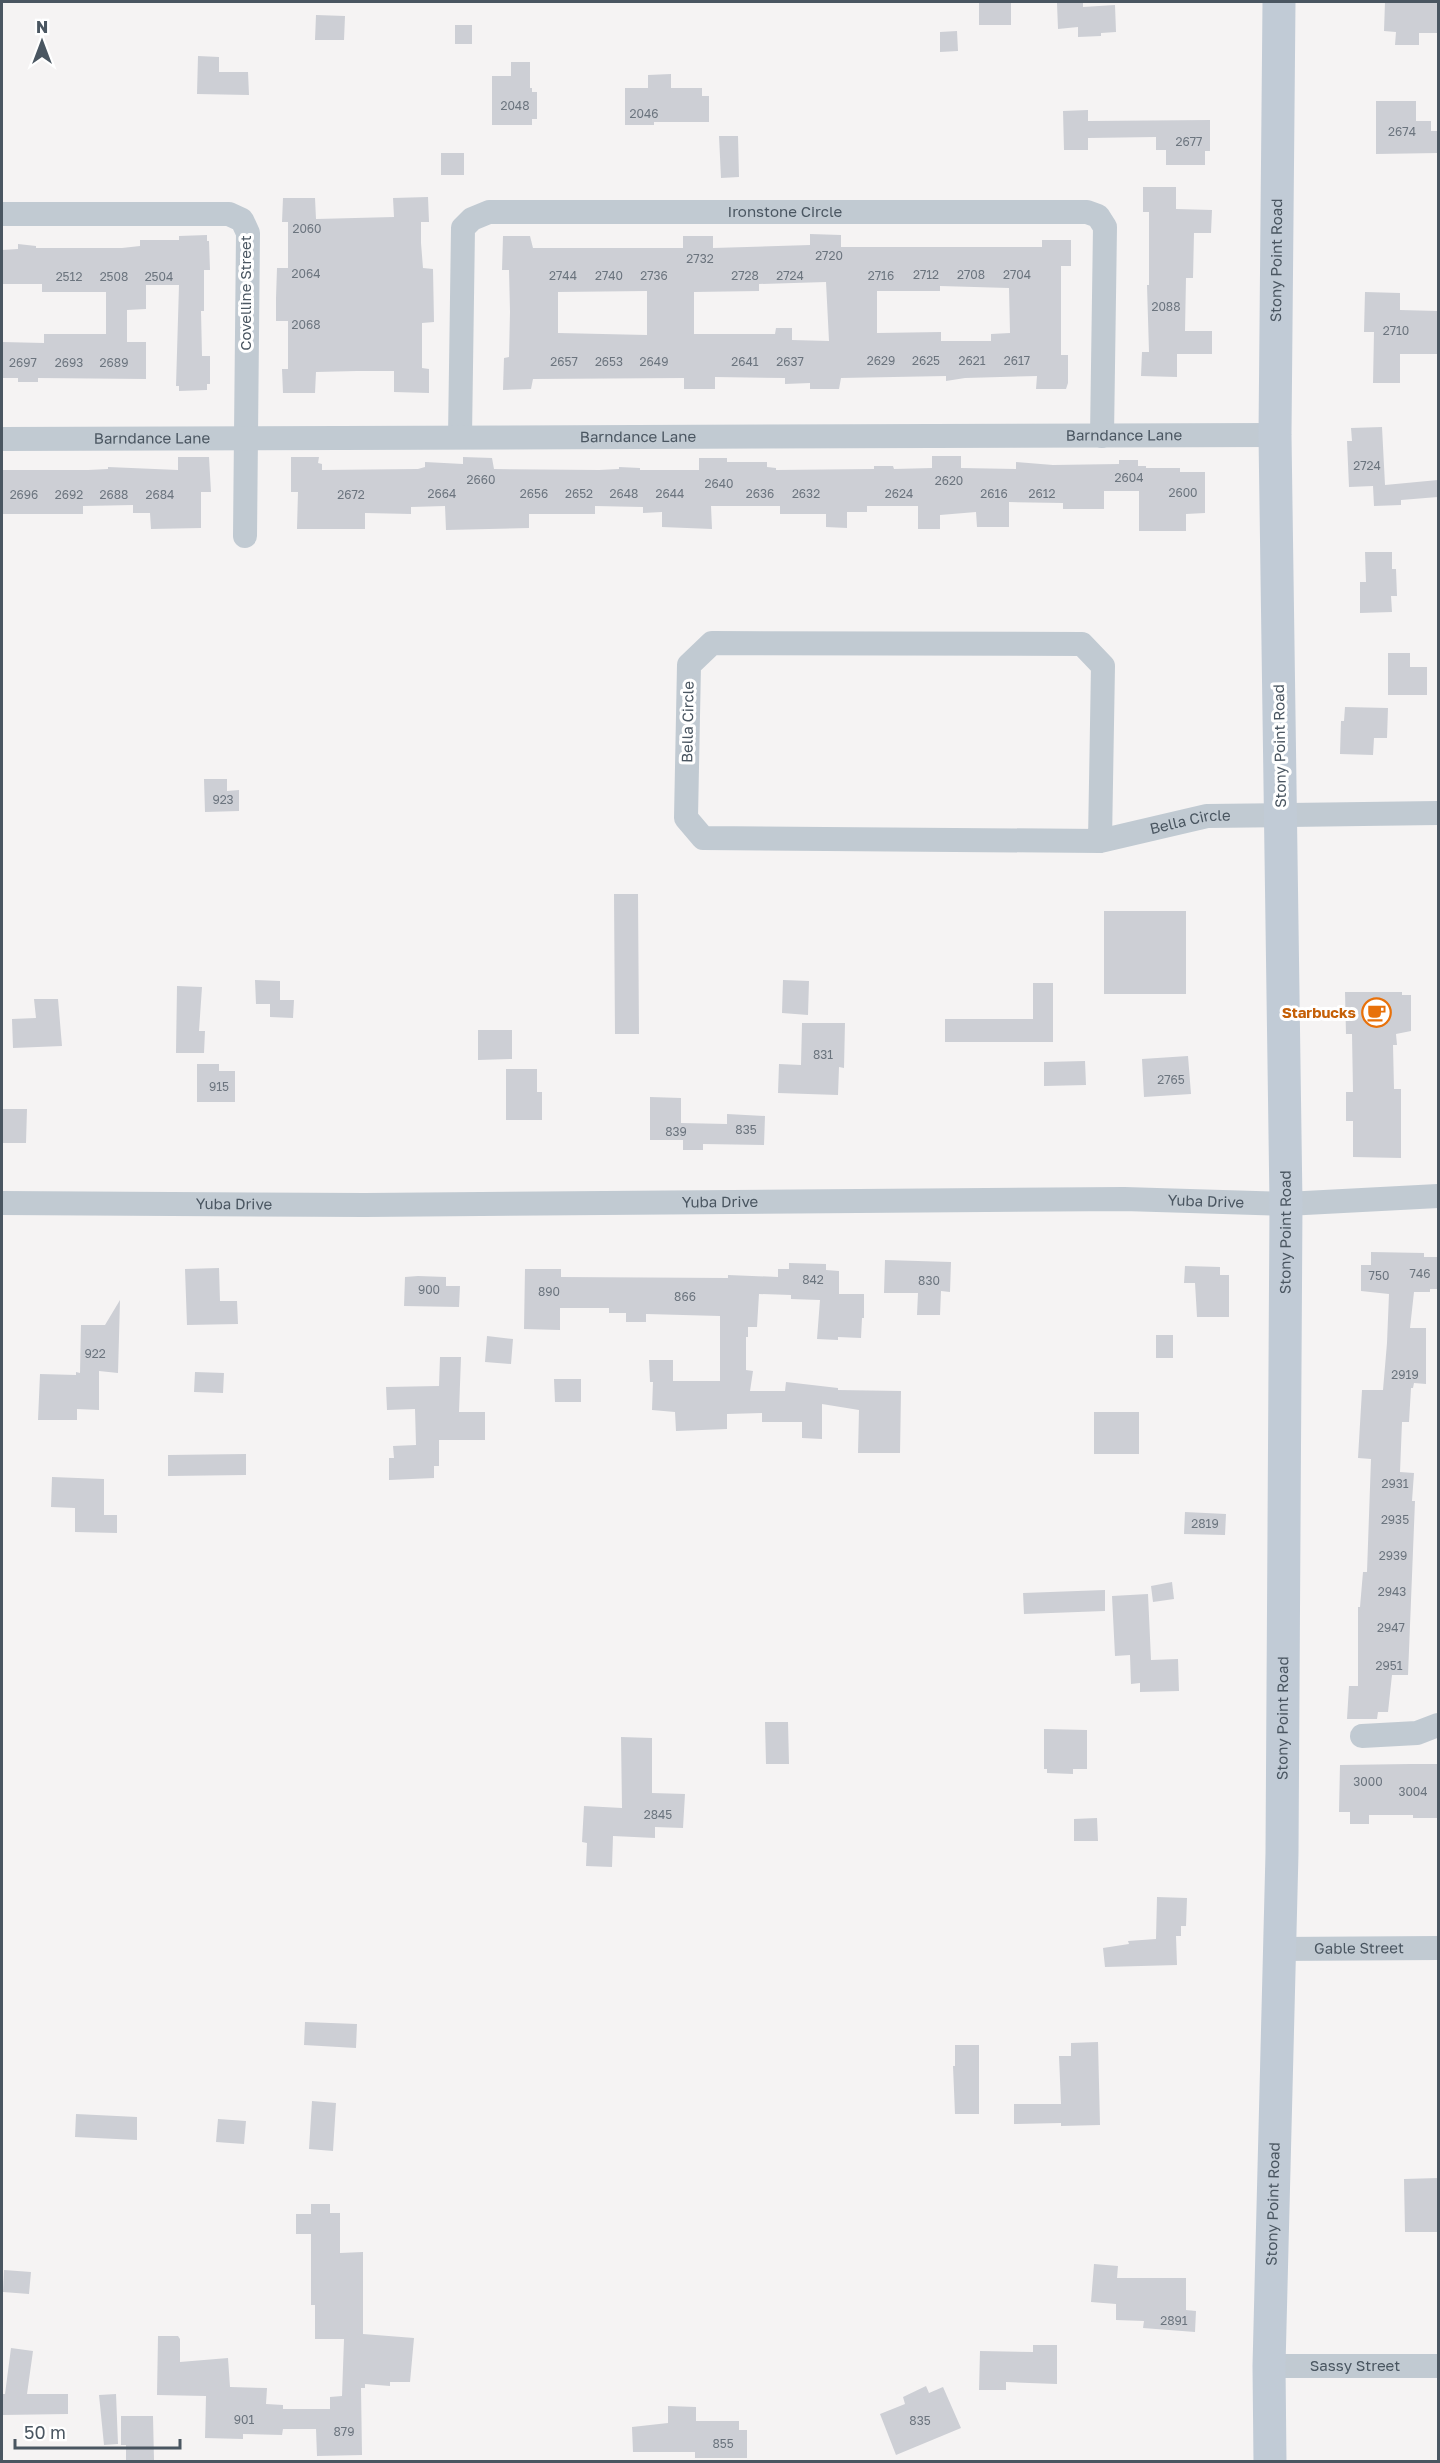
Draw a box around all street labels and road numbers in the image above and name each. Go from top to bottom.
street label: Stony Point Road [1266,198,1285,322]
street label: Ironstone Circle [727,202,843,220]
street label: Covelline Street [236,235,254,351]
street label: Barndance Lane [1066,425,1183,444]
street label: Barndance Lane [580,427,697,445]
street label: Barndance Lane [94,428,211,447]
street label: Bella Circle [677,681,697,763]
street label: Stony Point Road [1269,684,1289,808]
street label: Bella Circle [1148,806,1231,837]
street label: Stony Point Road [1275,1170,1294,1294]
street label: Yuba Drive [1167,1190,1245,1211]
street label: Yuba Drive [682,1192,759,1210]
street label: Yuba Drive [196,1194,273,1212]
street label: Stony Point Road [1272,1656,1291,1780]
street label: Gable Street [1314,1938,1404,1957]
street label: Stony Point Road [1262,2142,1283,2266]
street label: Sassy Street [1310,2356,1400,2374]

